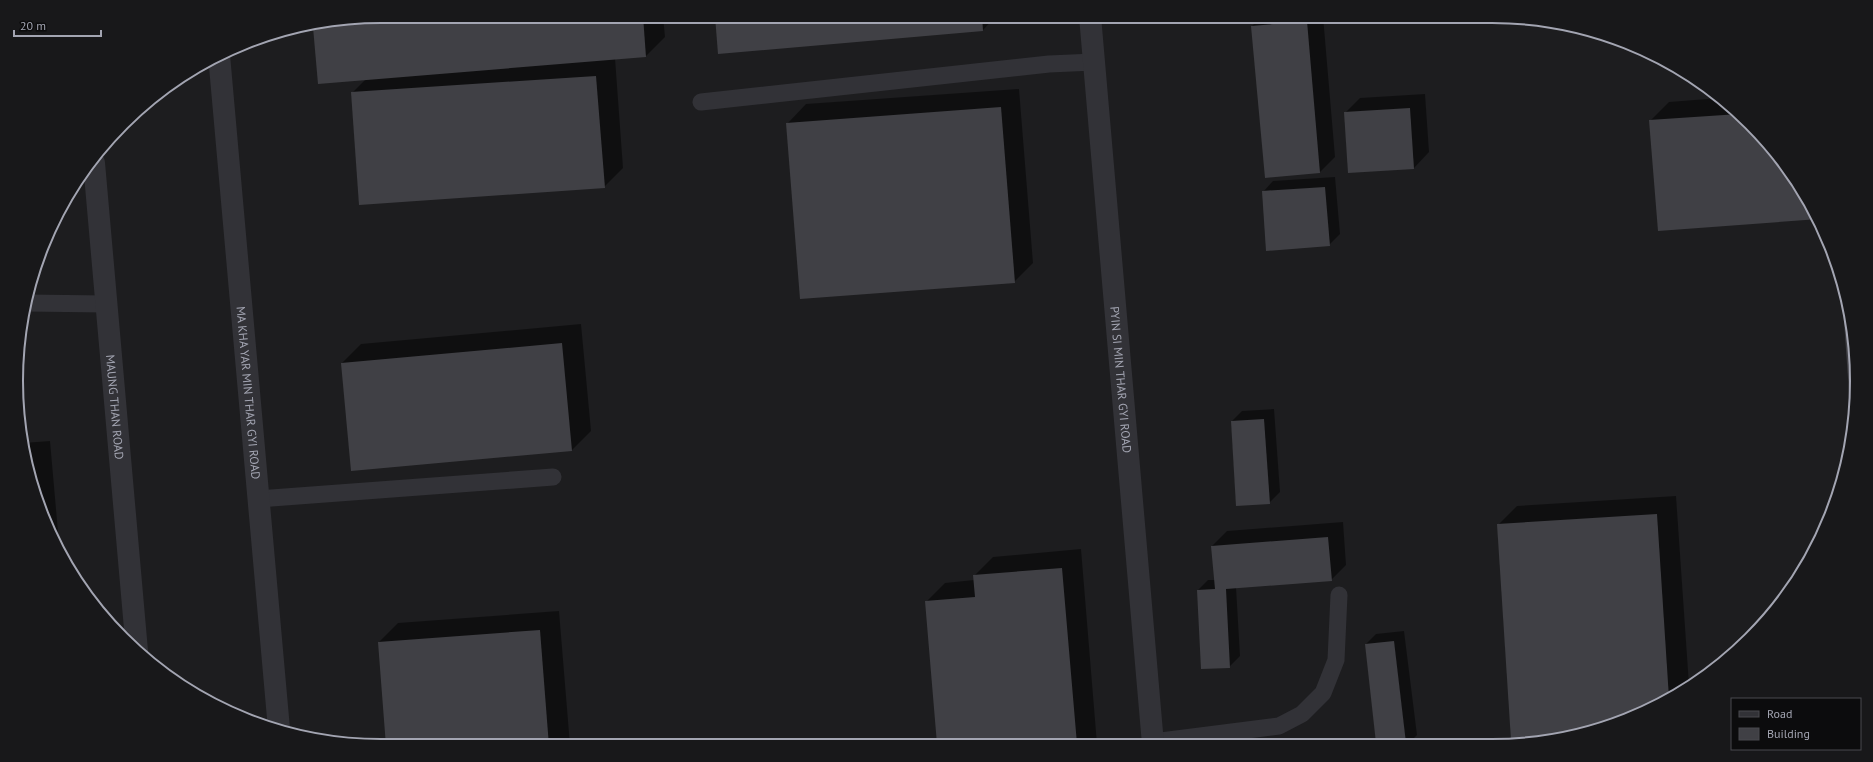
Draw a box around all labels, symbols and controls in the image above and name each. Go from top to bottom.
scale bar [14,12,101,38]
text: 20 m [20,18,46,33]
street label: MA KHA YAR MIN THAR GYI ROAD [234,306,264,480]
street label: PYIN SI MIN THAR GYI ROAD [1108,306,1135,454]
street label: MAUNG THAN ROAD [103,354,128,460]
legend [1731,698,1861,750]
text: Road [1767,706,1792,721]
text: Building [1767,726,1810,741]

